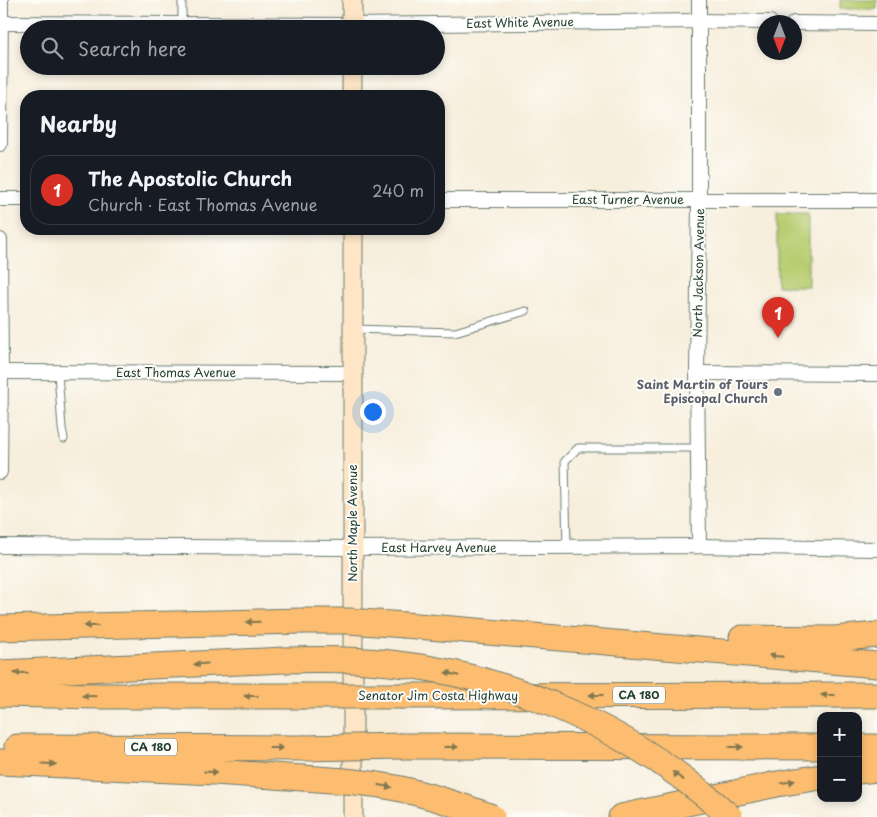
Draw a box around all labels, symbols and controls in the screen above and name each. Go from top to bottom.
street label: East White Avenue [466,12,574,32]
north arrow [757,15,802,60]
search box [20,20,445,75]
icon: search [38,34,66,62]
text: Search here [78,34,187,62]
text: Nearby [40,107,117,139]
text: The Apostolic Church [88,164,292,192]
text: 1 [53,178,61,202]
text: 240 m [372,178,424,202]
street label: East Turner Avenue [572,190,684,208]
text: Church · East Thomas Avenue [88,192,317,216]
street label: North Jackson Avenue [688,208,708,338]
pin: 1 [762,297,794,338]
street label: East Thomas Avenue [116,363,236,381]
place label: Saint Martin of Tours Episcopal Church [637,375,768,407]
marker: Saint Martin of Tours Episcopal Church [772,386,784,398]
your location [360,399,386,425]
street label: North Maple Avenue [343,464,361,582]
street label: East Harvey Avenue [381,538,497,556]
one-way arrow [245,618,261,626]
one-way arrow [82,622,98,630]
one-way arrow [768,652,784,660]
one-way arrow [193,660,209,668]
one-way arrow [13,669,29,677]
one-way arrow [444,670,459,678]
street label: Senator Jim Costa Highway [358,686,518,704]
road number: CA 180 [613,686,665,704]
one-way arrow [588,691,604,699]
one-way arrow [820,691,836,699]
one-way arrow [81,692,97,700]
one-way arrow [243,692,259,700]
map controls [817,712,862,802]
button: + [817,712,862,757]
road number: CA 180 [125,739,177,756]
one-way arrow [443,743,459,751]
one-way arrow [728,743,744,751]
one-way arrow [268,744,284,752]
button: − [817,757,862,802]
one-way arrow [41,761,57,769]
one-way arrow [203,769,219,777]
one-way arrow [672,770,685,781]
one-way arrow [781,778,797,786]
one-way arrow [378,783,394,791]

